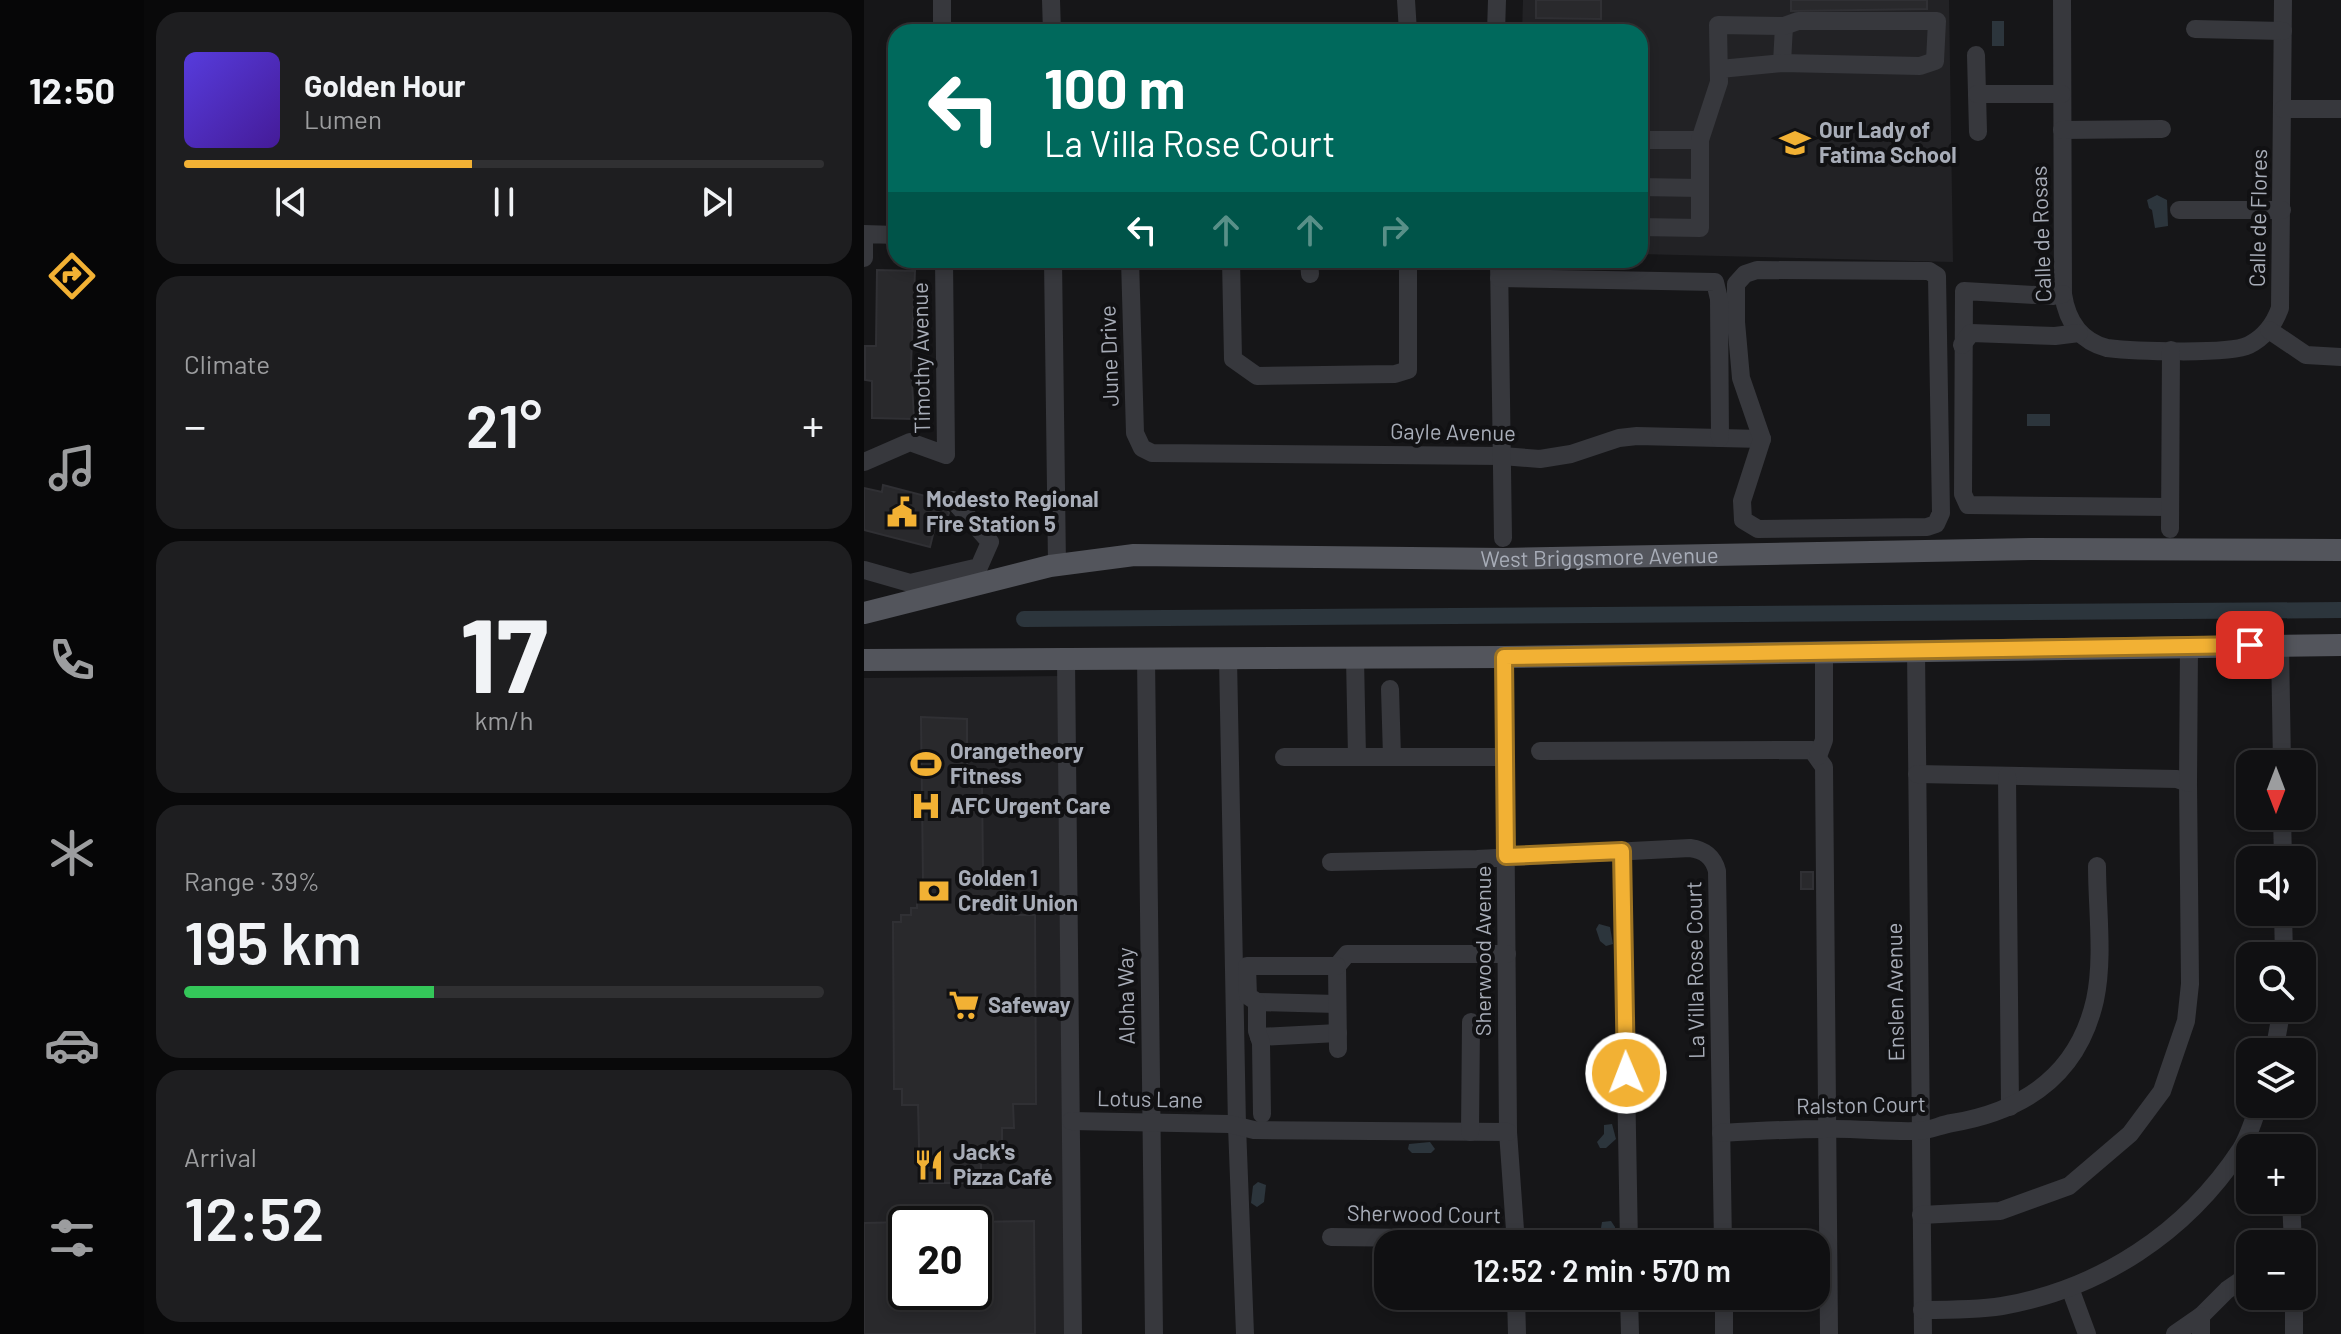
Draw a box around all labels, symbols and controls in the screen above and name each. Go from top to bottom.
text: 100 m [1044,53,1186,120]
icon: left [912,56,1016,160]
text: Golden Hour [304,67,466,103]
text: 12:50 [29,68,115,111]
text: Lumen [304,103,382,134]
place label: Our Lady of Fatima School [1819,116,1957,167]
text: La Villa Rose Court [1044,121,1335,164]
school or university icon: Our Lady of Fatima School [1778,126,1812,160]
street label: Calle de Flores [2243,149,2271,287]
street label: Calle de Rosas [2025,165,2055,303]
icon: previous [269,180,313,224]
icon: pause [482,180,526,224]
icon: next [695,180,739,224]
icon: left [1120,208,1164,252]
icon: ahead [1204,208,1248,252]
icon: ahead [1288,208,1332,252]
icon: right [1372,208,1416,252]
icon: directions [44,248,100,304]
street label: Timothy Avenue [906,282,934,434]
street label: June Drive [1093,305,1123,407]
text: Climate [184,348,270,379]
text: 21° [466,388,542,460]
text: − [184,398,206,451]
text: + [802,398,824,451]
street label: Gayle Avenue [1390,417,1516,445]
icon: music [44,440,100,496]
place label: Modesto Regional Fire Station 5 [926,485,1099,536]
public building icon: Modesto Regional Fire Station 5 [885,495,919,529]
street label: West Briggsmore Avenue [1480,541,1719,571]
text: 17 [460,589,548,714]
pin [2216,611,2284,679]
icon: arrive [2228,623,2272,667]
icon: phone [44,632,100,688]
text: km/h [475,704,533,735]
place label: Orangetheory Fitness [950,737,1084,788]
sports icon: Orangetheory Fitness [909,747,943,781]
north arrow [2236,750,2316,830]
map controls [2236,750,2316,1310]
hospital icon: AFC Urgent Care [909,789,943,823]
place label: AFC Urgent Care [950,792,1111,818]
icon: climate [44,825,100,881]
button: sound [2236,846,2316,926]
place label: Golden 1 Credit Union [958,864,1078,915]
text: Range · 39% [184,865,320,896]
street label: Sherwood Avenue [1469,866,1495,1036]
bank icon: Golden 1 Credit Union [917,874,951,908]
street label: La Villa Rose Court [1679,881,1709,1059]
text: 195 km [184,905,362,977]
street label: Enslen Avenue [1880,922,1908,1062]
button: search [2236,942,2316,1022]
street label: Aloha Way [1111,947,1139,1045]
supermarket icon: Safeway [947,988,981,1022]
place label: Safeway [988,991,1071,1017]
icon: car [44,1017,100,1073]
position arrow [1584,1031,1668,1115]
button: layers [2236,1038,2316,1118]
street label: Lotus Lane [1097,1084,1203,1112]
street label: Ralston Court [1796,1090,1926,1118]
button: + [2236,1134,2316,1214]
place label: Jack's Pizza Café [953,1138,1053,1189]
text: Arrival [184,1141,257,1172]
restaurant icon: Jack's Pizza Café [912,1148,946,1182]
text: 12:52 [184,1181,324,1253]
street label: Sherwood Court [1347,1199,1501,1227]
speed limit sign: 20 [888,1206,992,1310]
icon: filters [44,1210,100,1266]
button: − [2236,1230,2316,1310]
text: 12:52 · 2 min · 570 m [1473,1252,1731,1288]

